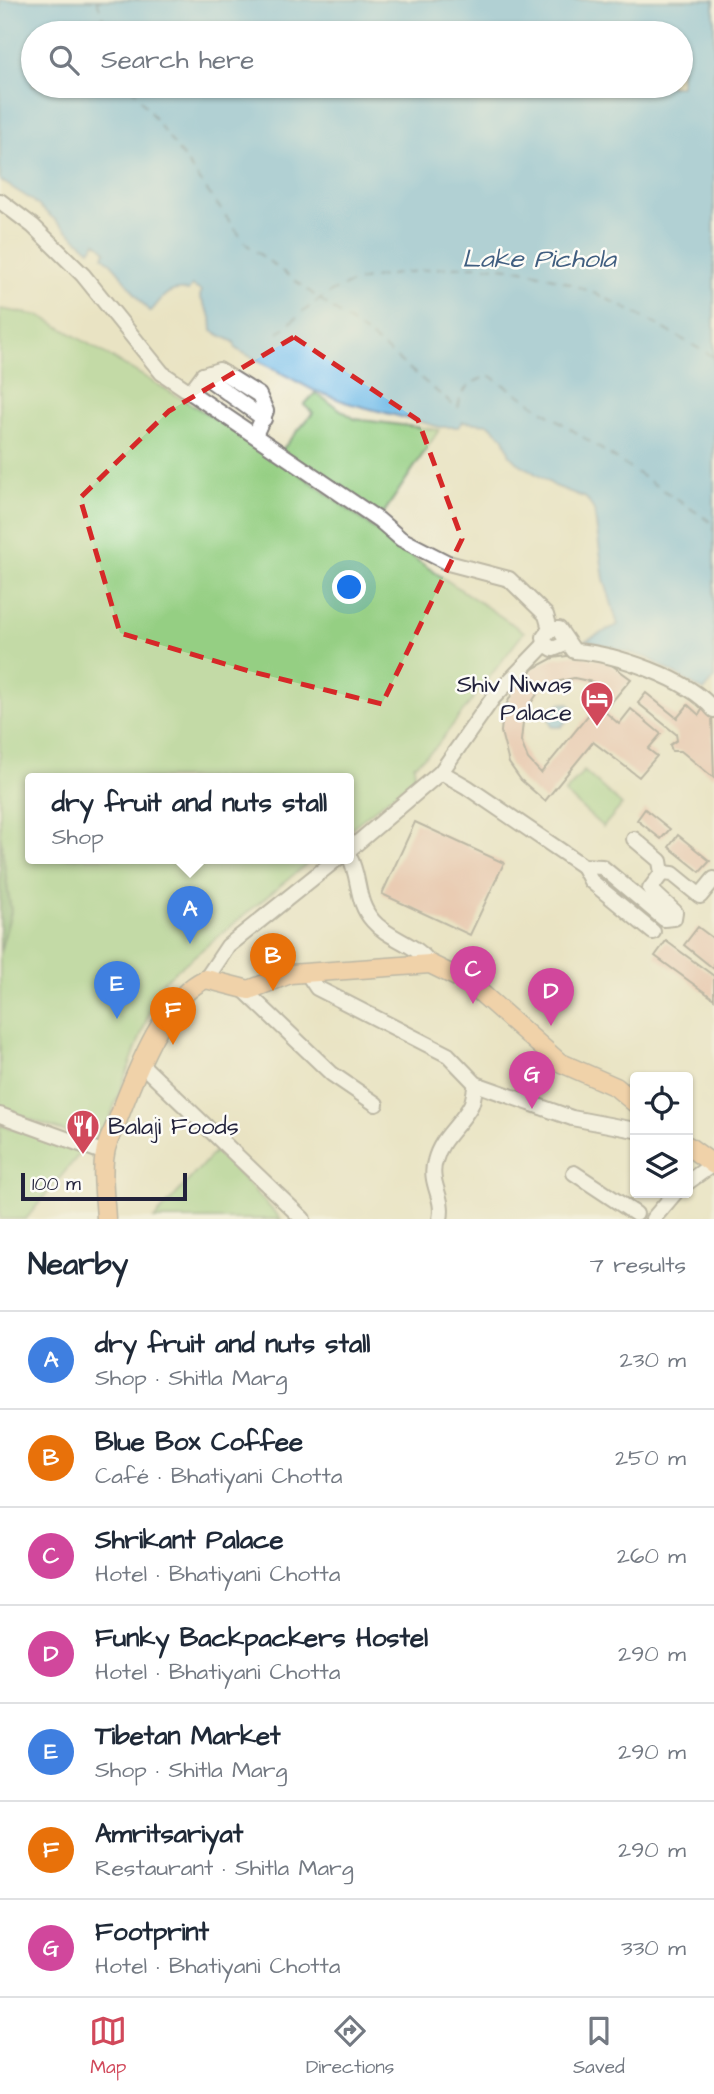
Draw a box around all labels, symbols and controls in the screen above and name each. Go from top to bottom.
search box [21,21,693,98]
icon: search [45,41,83,79]
text: Search here [101,42,254,78]
water label: Lake Pichola [462,241,617,277]
your location [332,570,366,604]
place label: Shiv Niwas Palace [457,668,572,730]
hotel icon: Shiv Niwas Palace [578,679,616,728]
popup [25,773,354,864]
text: dry fruit and nuts stall [52,785,327,821]
text: Shop [52,821,104,853]
pin: A [167,886,213,944]
pin: B [250,933,296,991]
pin: C [450,946,496,1004]
pin: E [94,961,140,1019]
pin: D [528,968,574,1026]
pin: F [150,987,196,1045]
pin: G [509,1051,555,1109]
map controls [630,1072,693,1198]
button: locate [630,1072,693,1135]
restaurant icon: Balaji Foods [64,1107,102,1156]
place label: Balaji Foods [108,1110,239,1144]
button: layers [630,1135,693,1198]
scale bar [21,1170,187,1202]
text: 100 m [32,1171,81,1198]
text: Nearby [28,1244,128,1286]
text: 7 results [590,1249,686,1281]
text: dry fruit and nuts stall [95,1326,370,1362]
text: A [44,1344,58,1376]
text: 230 m [620,1344,686,1376]
text: Shop · Shitla Marg [95,1362,287,1394]
text: Blue Box Coffee [95,1424,303,1460]
text: B [43,1442,59,1474]
text: 250 m [615,1442,686,1474]
text: Café · Bhatiyani Chotta [95,1460,342,1492]
text: Shrikant Palace [95,1522,284,1558]
text: C [43,1540,59,1572]
text: 260 m [617,1540,686,1572]
text: Hotel · Bhatiyani Chotta [95,1558,341,1590]
text: Funky Backpackers Hostel [95,1620,428,1656]
text: D [44,1638,58,1670]
text: 290 m [618,1638,686,1670]
text: Hotel · Bhatiyani Chotta [95,1656,341,1688]
text: Tibetan Market [95,1718,281,1754]
text: E [44,1736,58,1768]
text: 290 m [618,1736,686,1768]
text: Shop · Shitla Marg [95,1754,287,1786]
text: Amritsariyat [95,1816,243,1852]
text: F [43,1834,59,1866]
text: 290 m [618,1834,686,1866]
text: Restaurant · Shitla Marg [95,1852,354,1884]
text: Footprint [95,1914,209,1950]
text: G [43,1932,59,1964]
text: 330 m [621,1932,686,1964]
text: Hotel · Bhatiyani Chotta [95,1950,341,1982]
tab: Map [89,2012,127,2081]
tab: Directions [306,2012,394,2081]
tab: Saved [573,2012,625,2081]

